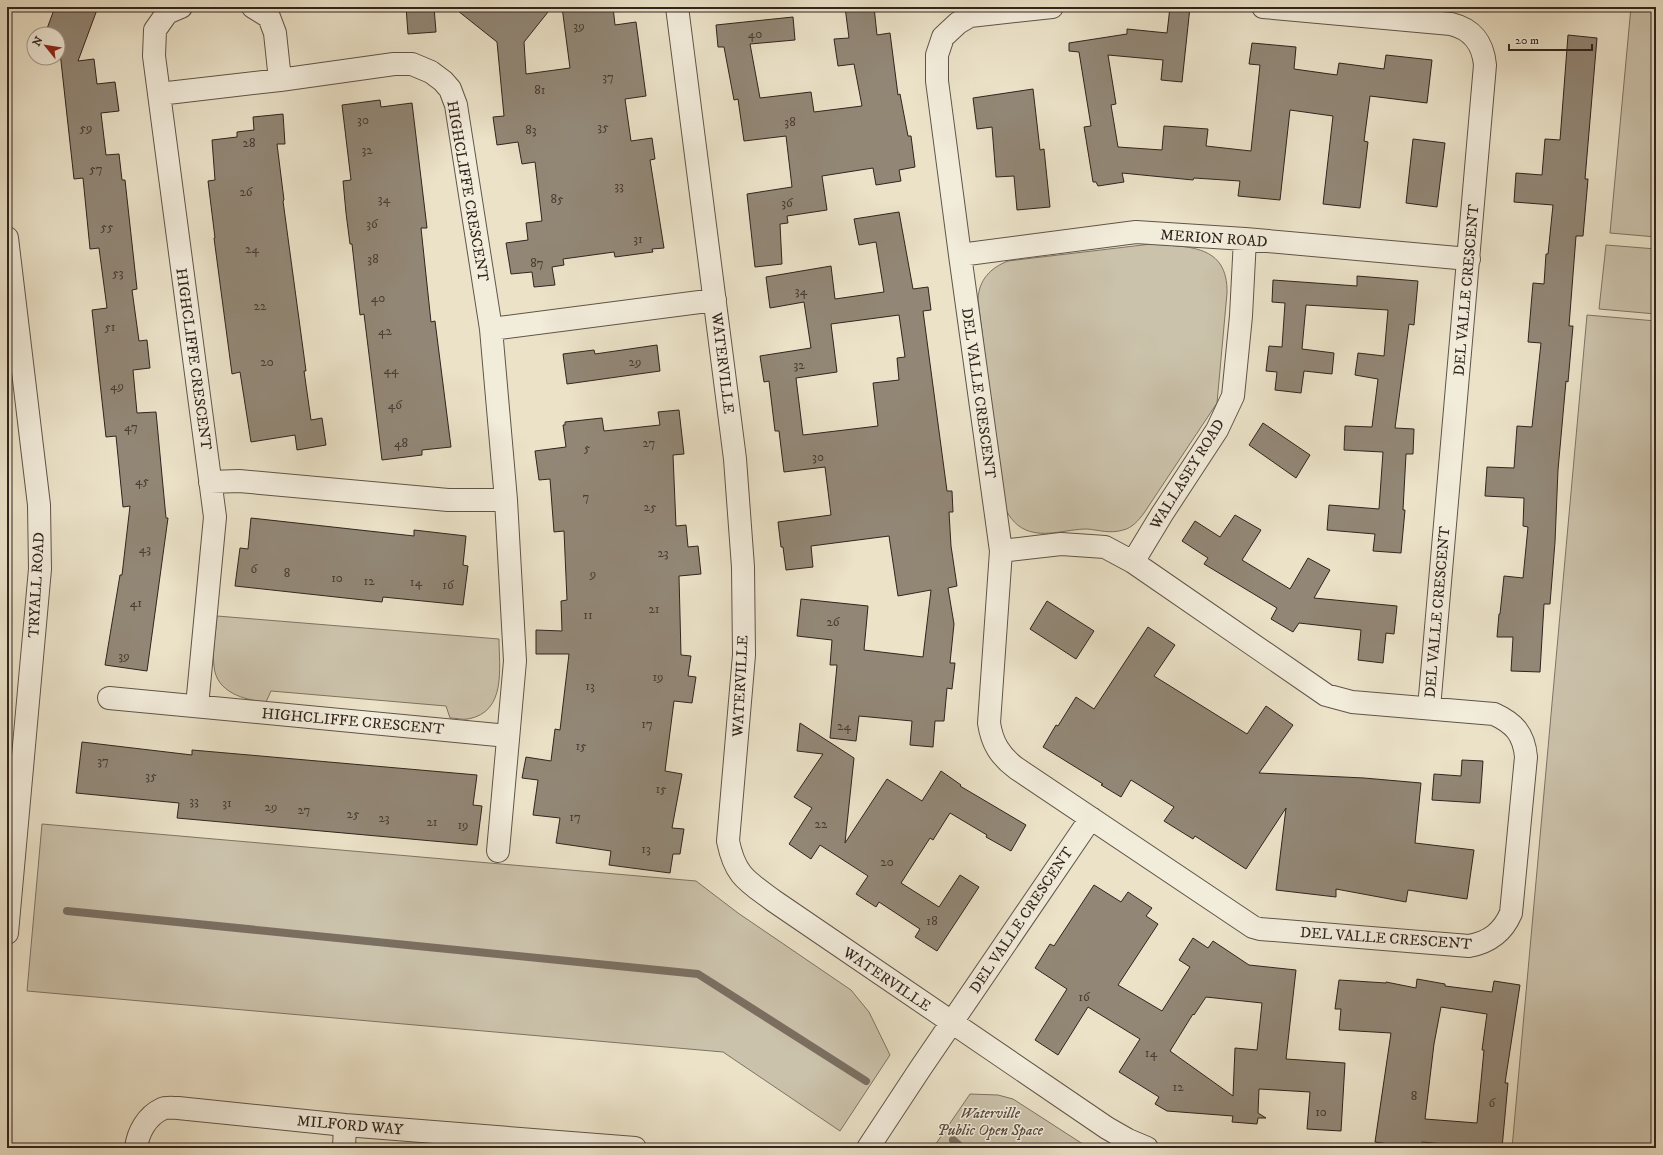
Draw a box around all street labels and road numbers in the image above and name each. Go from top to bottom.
street label: HIGHCLIFFE CRESCENT [442,99,493,284]
street label: DEL VALLE CRESCENT [1450,203,1484,377]
street label: MERION ROAD [1160,225,1268,252]
street label: HIGHCLIFFE CRESCENT [171,267,216,452]
street label: DEL VALLE CRESCENT [957,306,1000,480]
street label: WATERVILLE [707,310,738,415]
street label: WALLASEY ROAD [1145,416,1229,534]
street label: DEL VALLE CRESCENT [1421,525,1455,699]
street label: TRYALL ROAD [24,532,49,638]
street label: WATERVILLE [728,634,753,738]
street label: HIGHCLIFFE CRESCENT [261,704,446,739]
street label: DEL VALLE CRESCENT [965,843,1078,997]
street label: DEL VALLE CRESCENT [1299,923,1473,954]
street label: WATERVILLE [838,942,935,1016]
street label: MILFORD WAY [296,1111,404,1140]

